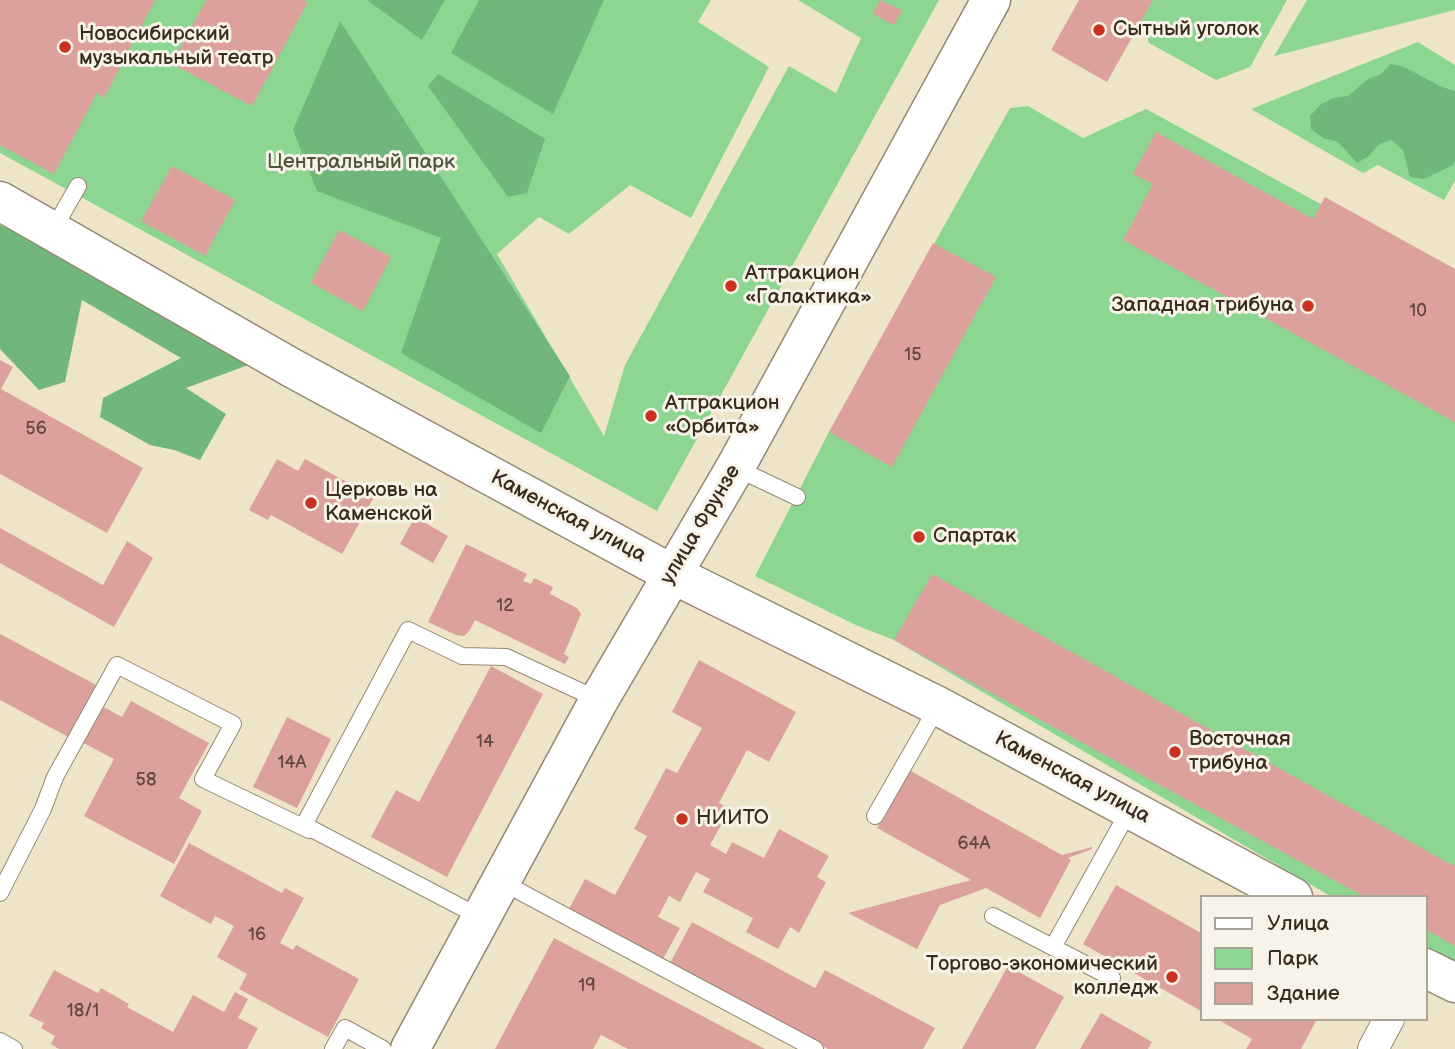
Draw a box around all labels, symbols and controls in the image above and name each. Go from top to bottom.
place label: Сытный уголок [1113,17,1259,43]
place label: Новосибирский музыкальный театр [79,22,273,72]
marker: Сытный уголок [1091,22,1107,38]
marker: Новосибирский музыкальный театр [57,39,73,55]
park label: Центральный парк [267,150,455,176]
place label: Аттракцион «Галактика» [745,261,872,311]
marker: Аттракцион «Галактика» [723,278,739,294]
place label: Западная трибуна [1112,293,1294,319]
marker: Западная трибуна [1300,298,1316,314]
house number: 10 [1409,300,1427,322]
house number: 15 [904,344,922,366]
place label: Аттракцион «Орбита» [665,391,780,441]
marker: Аттракцион «Орбита» [643,408,659,424]
house number: 56 [25,418,47,440]
street label: улица Фрунзе [655,461,747,589]
street label: Каменская улица [486,465,650,569]
place label: Церковь на Каменской [325,478,438,528]
marker: Церковь на Каменской [303,495,319,511]
place label: Спартак [933,524,1016,550]
marker: Спартак [911,529,927,545]
house number: 12 [496,595,514,617]
street label: Каменская улица [990,726,1154,830]
place label: Восточная трибуна [1189,727,1291,777]
house number: 14 [476,731,494,753]
marker: Восточная трибуна [1167,744,1183,760]
house number: 14А [278,752,306,774]
house number: 58 [136,769,156,791]
place label: НИИТО [696,806,769,832]
marker: НИИТО [674,811,690,827]
house number: 64А [958,833,990,855]
legend [1200,895,1427,1021]
text: Улица [1267,911,1329,936]
house number: 16 [248,924,266,946]
text: Парк [1267,946,1318,971]
place label: Торгово-экономический колледж [926,952,1158,1002]
marker: Торгово-экономический колледж [1164,969,1180,985]
house number: 19 [578,975,596,997]
text: Здание [1267,981,1340,1006]
house number: 18/1 [67,1000,99,1022]

